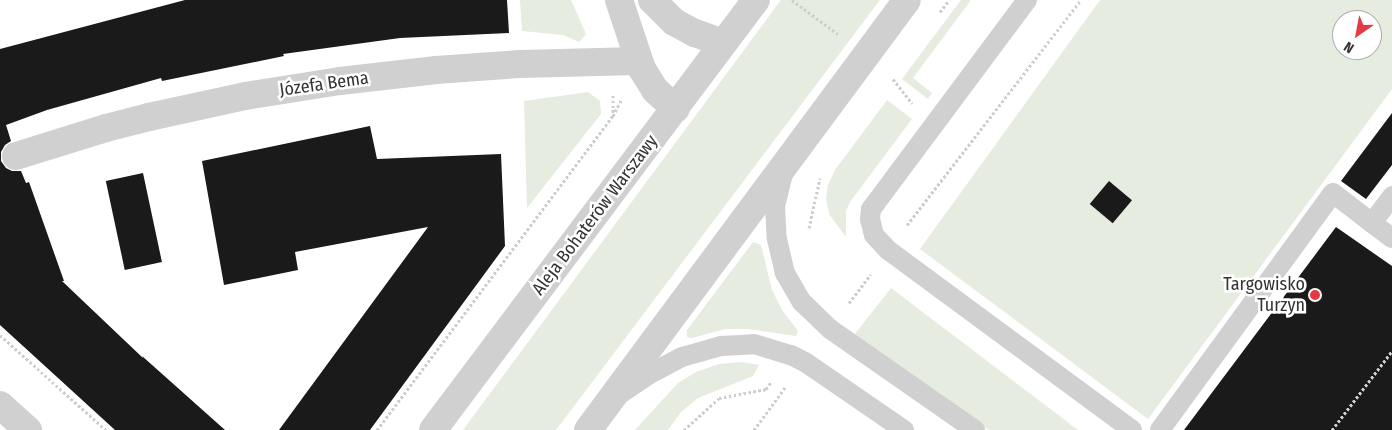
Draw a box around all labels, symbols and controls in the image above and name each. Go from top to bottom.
north arrow [1332,10,1382,60]
text: N [1341,38,1357,57]
street label: Józefa Bema [278,67,370,101]
street label: Aleja Bohaterów Warszawy [528,131,662,299]
place label: Targowisko Turzyn [1223,274,1305,316]
marker: Targowisko Turzyn [1309,289,1321,301]

